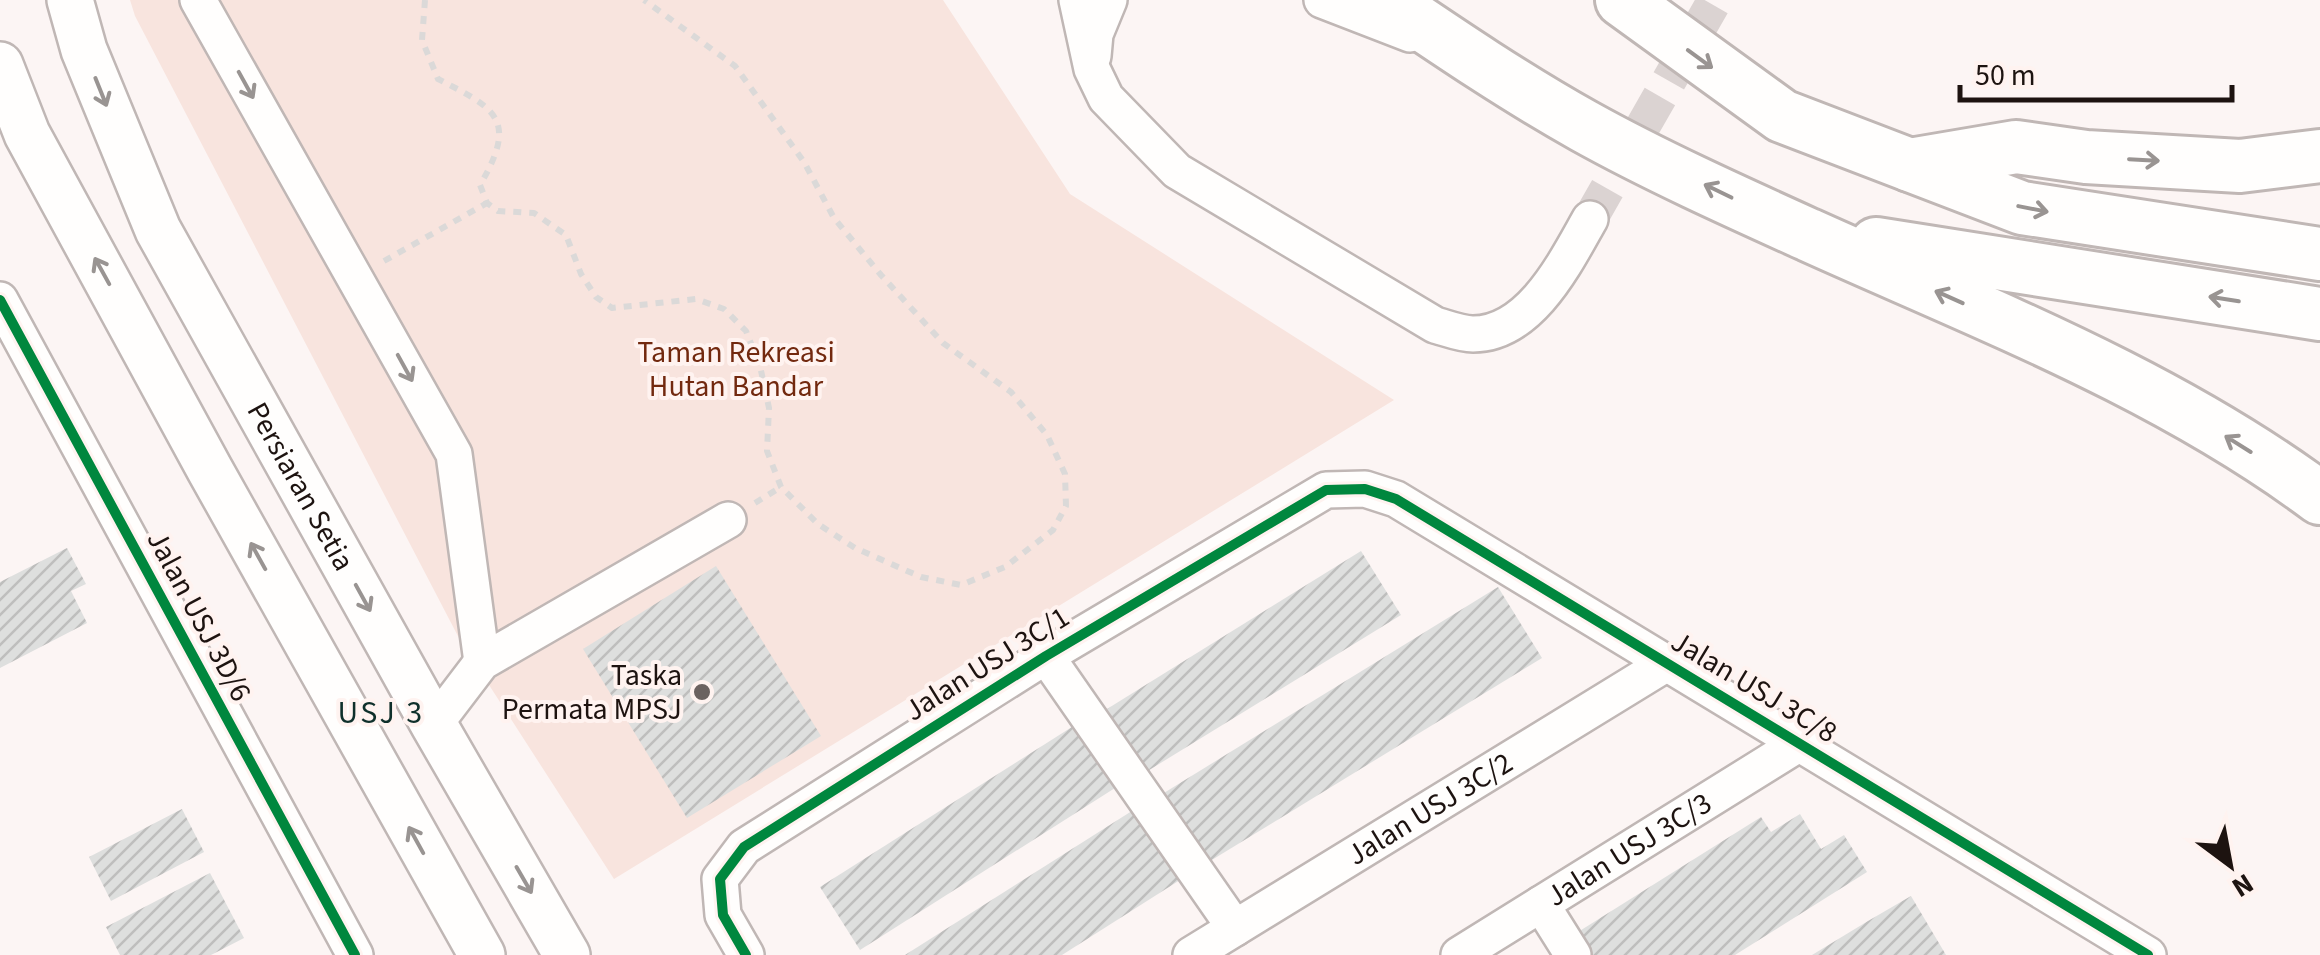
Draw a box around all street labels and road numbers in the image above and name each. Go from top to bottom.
street label: Persiaran Setia [237,394,365,578]
street label: Jalan USJ 3D/6 [136,523,262,709]
street label: Jalan USJ 3C/1 [896,596,1078,732]
street label: Jalan USJ 3C/8 [1663,620,1845,754]
street label: Jalan USJ 3C/2 [1339,741,1521,876]
street label: Jalan USJ 3C/3 [1538,782,1720,917]

